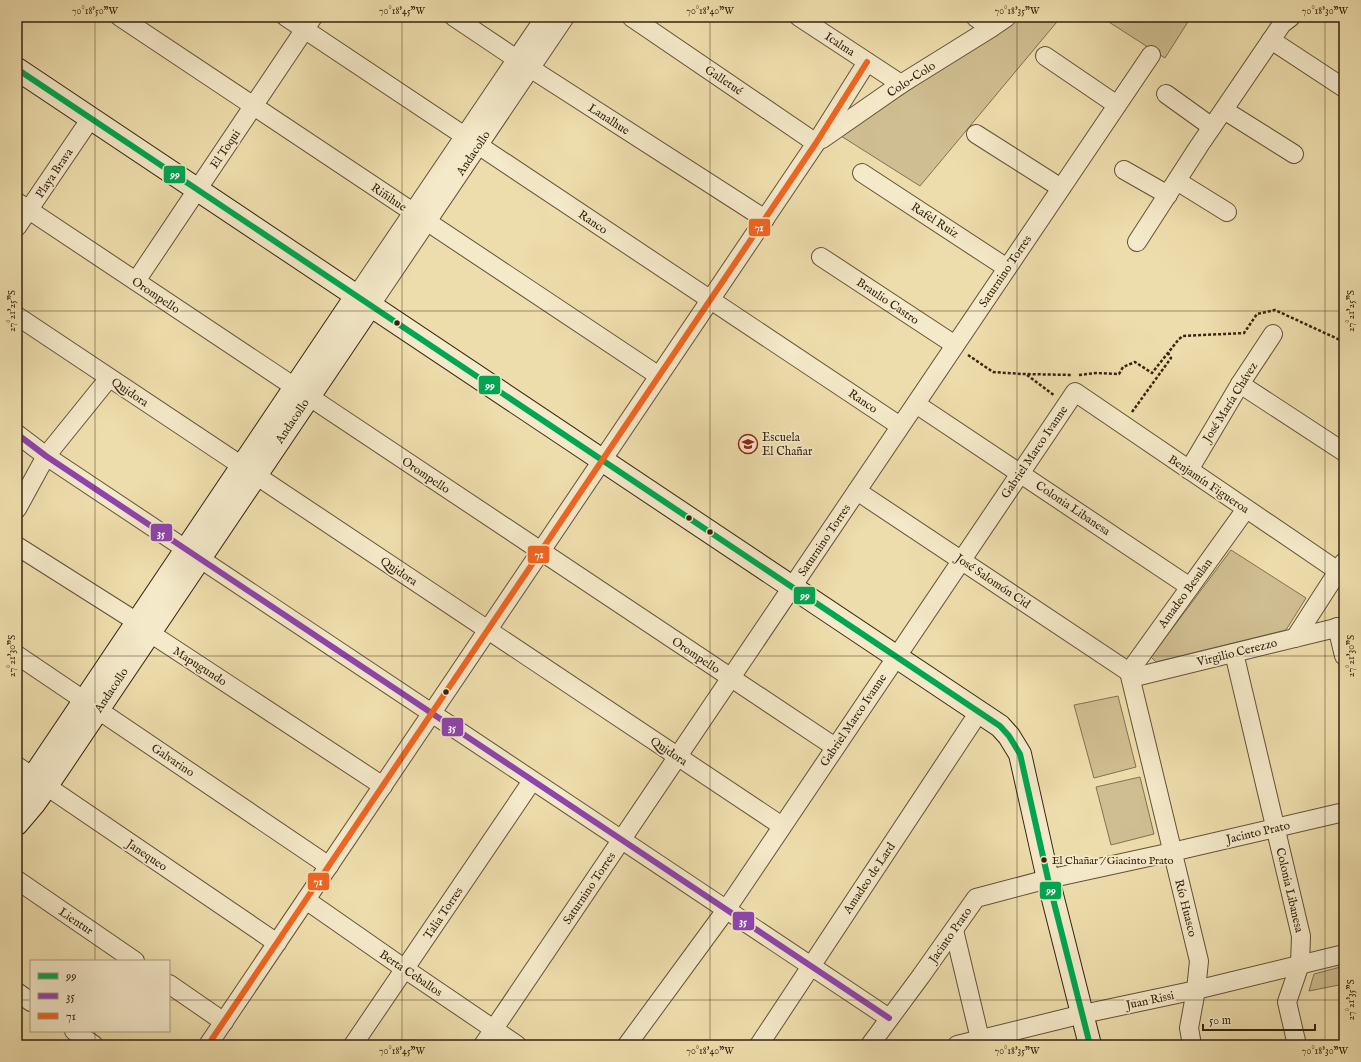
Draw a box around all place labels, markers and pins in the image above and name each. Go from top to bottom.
unlabelled marker [392,318,402,328]
place label: Escuela El Chañar [762,430,813,459]
school or university icon: Escuela El Chañar [737,433,759,455]
unlabelled marker [684,513,694,523]
unlabelled marker [705,527,715,537]
unlabelled marker [441,687,451,697]
place label: El Chañar / Giacinto Prato [1052,854,1174,868]
marker: El Chañar / Giacinto Prato [1039,855,1049,865]

